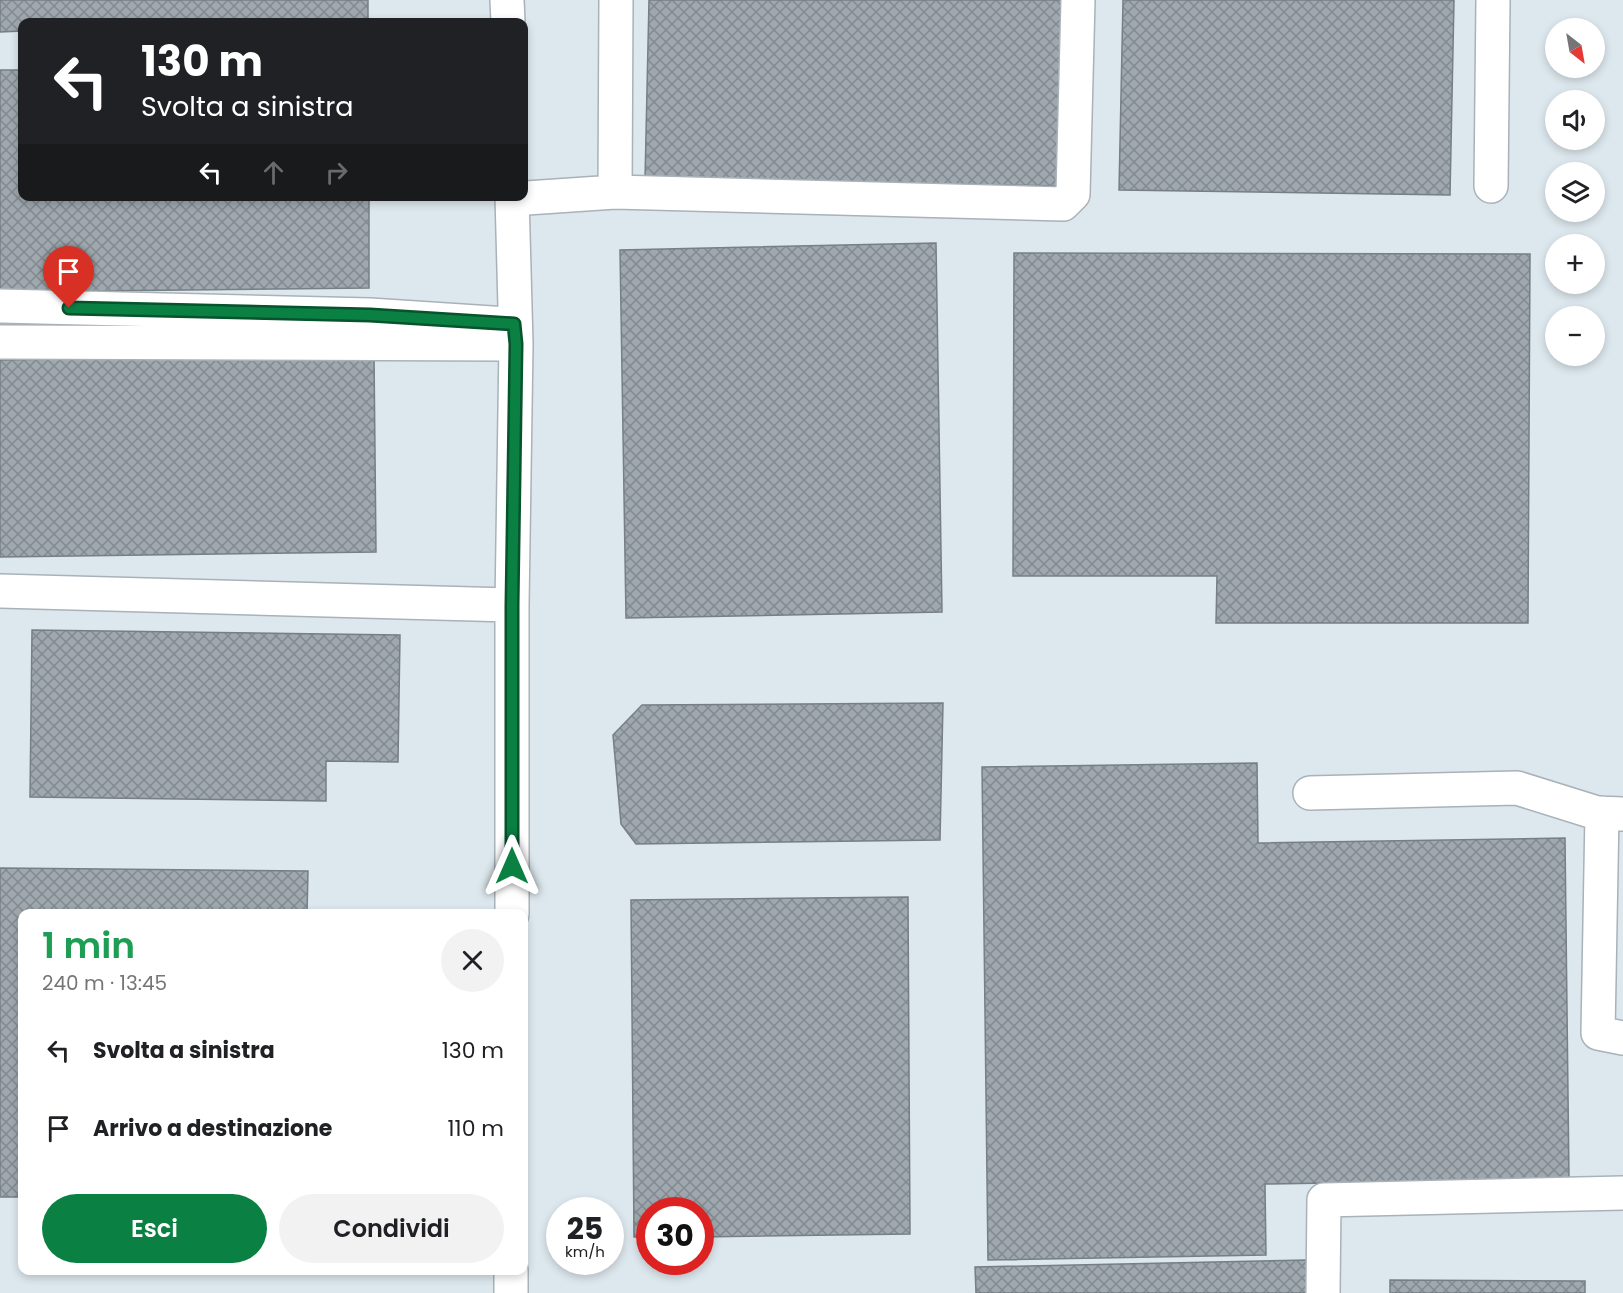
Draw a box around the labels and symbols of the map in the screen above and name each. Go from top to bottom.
north arrow [1545,18,1605,78]
pin [43,246,94,308]
position arrow [480,834,544,898]
speed limit sign: 30 [636,1197,714,1275]

